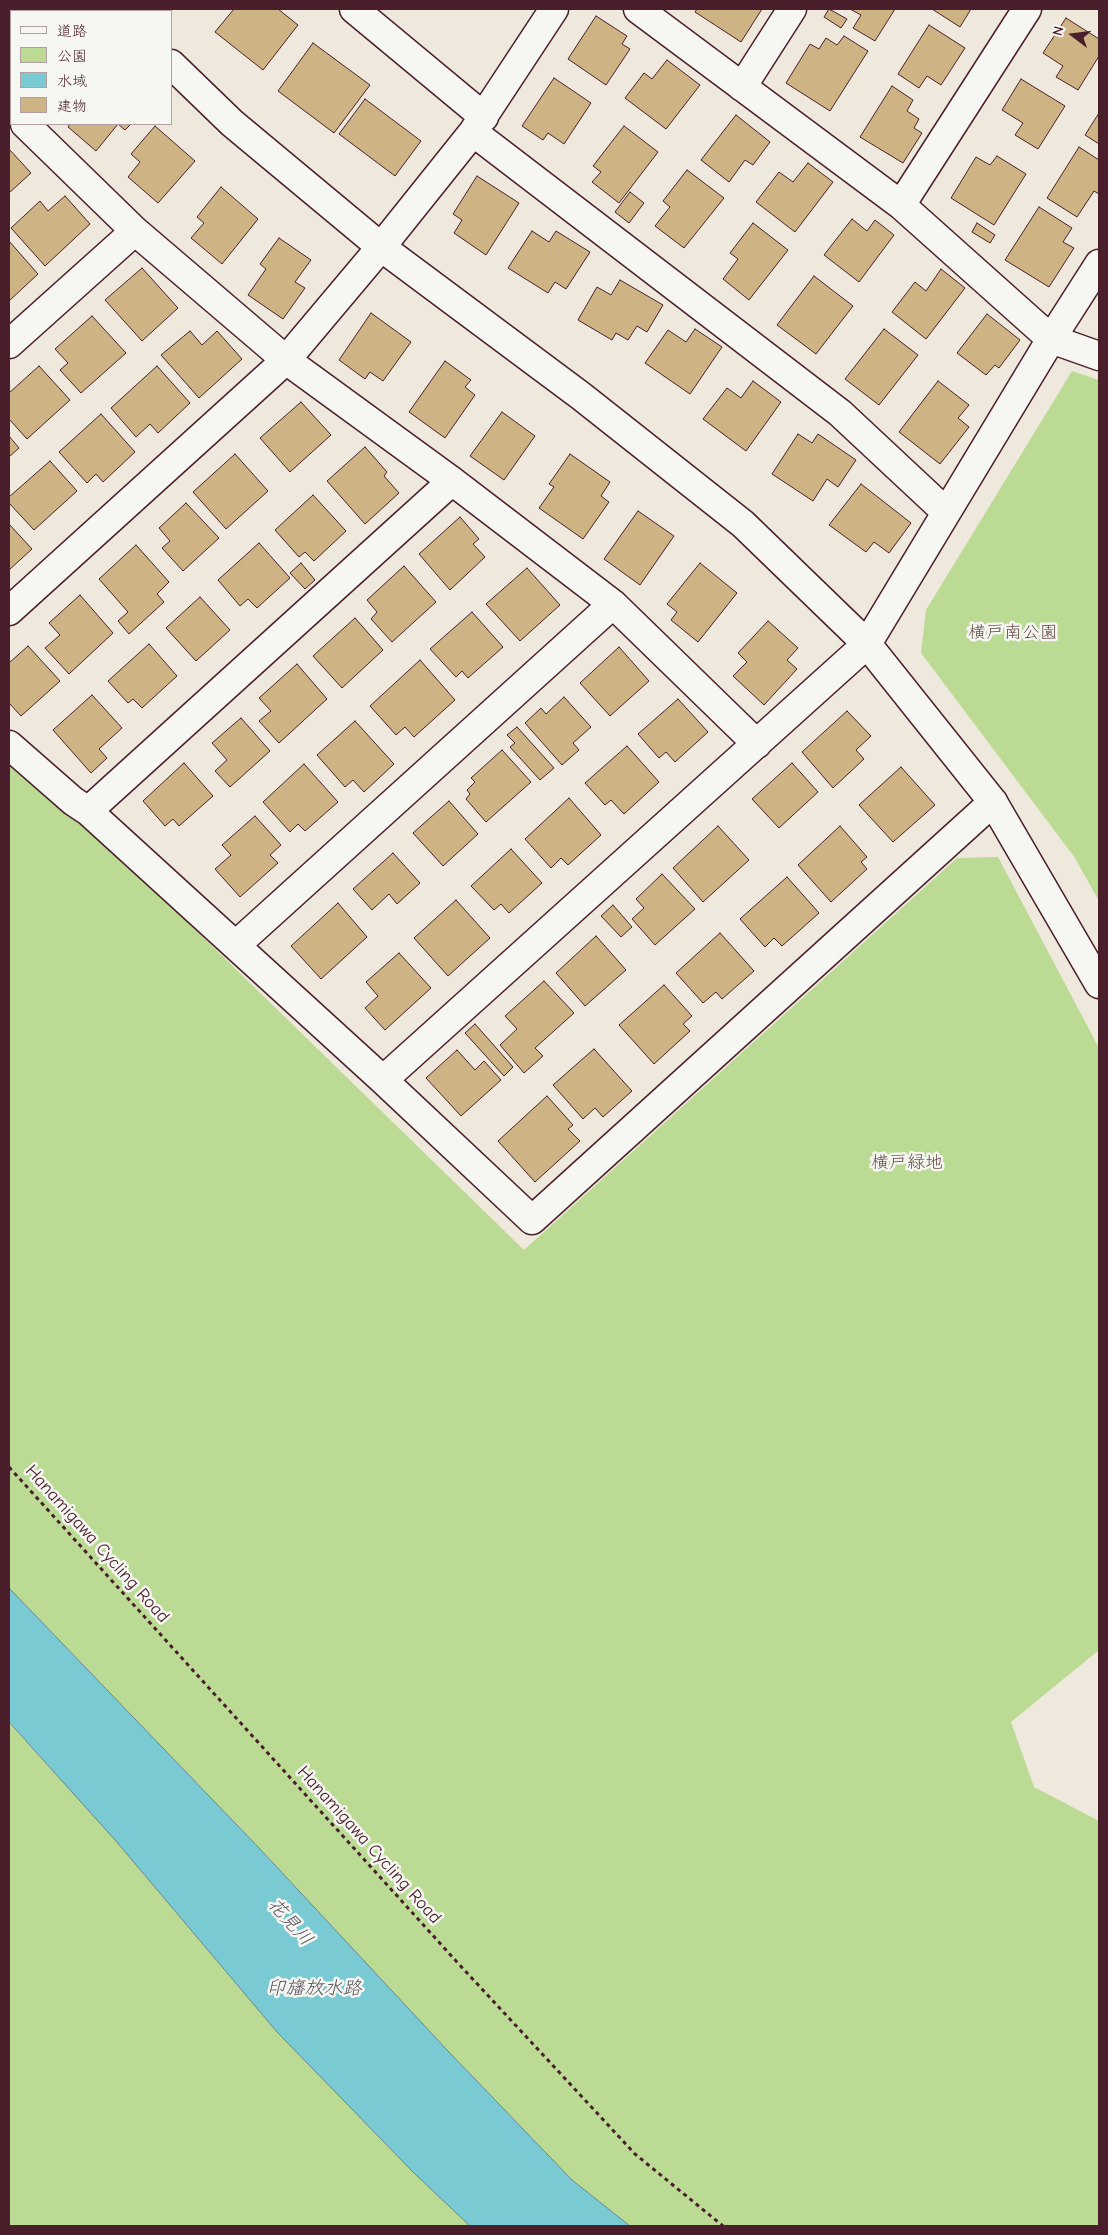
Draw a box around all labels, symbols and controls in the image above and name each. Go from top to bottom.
legend [10,10,172,125]
north arrow [1048,10,1098,60]
text: 道路 [57,22,87,40]
text: N [1049,24,1067,38]
text: 公園 [57,47,87,65]
text: 水域 [57,72,87,90]
text: 建物 [57,97,87,115]
park label: 横戸南公園 [968,622,1058,644]
park label: 横戸緑地 [871,1152,943,1174]
street label: Hanamigawa Cycling Road [20,1461,174,1627]
street label: Hanamigawa Cycling Road [292,1762,446,1928]
water label: 花見川 [262,1893,318,1951]
water label: 印旛放水路 [267,1978,361,2000]

